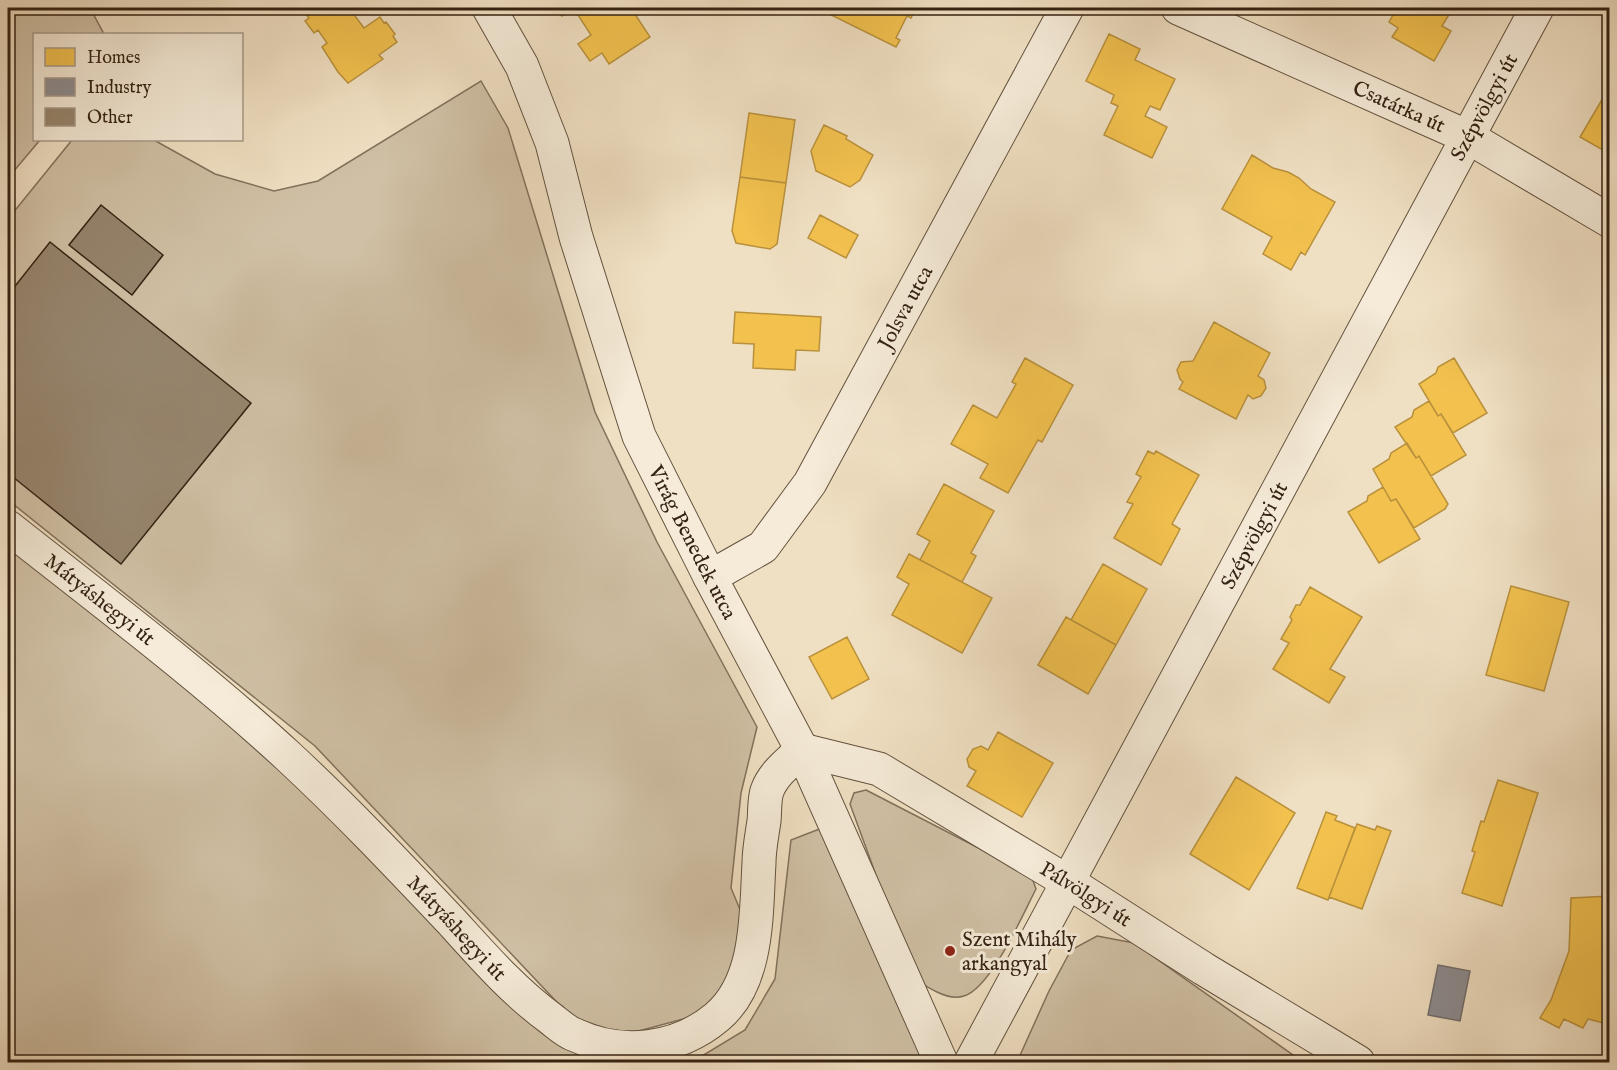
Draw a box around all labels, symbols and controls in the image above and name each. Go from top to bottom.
legend [33,33,243,141]
text: Homes [87,47,140,70]
street label: Szépvölgyi út [1445,49,1525,166]
street label: Csatárka út [1348,75,1449,140]
text: Industry [87,77,151,100]
text: Other [87,107,133,130]
street label: Jolsva utca [872,261,940,357]
street label: Virág Benedek utca [641,460,742,625]
street label: Szépvölgyi út [1215,477,1295,594]
street label: Mátyáshegyi út [38,548,160,653]
street label: Pálvölgyi út [1034,856,1136,934]
street label: Mátyáshegyi út [400,871,511,987]
place label: Szent Mihály arkangyal [962,927,1077,978]
marker: Szent Mihály arkangyal [943,944,957,958]

